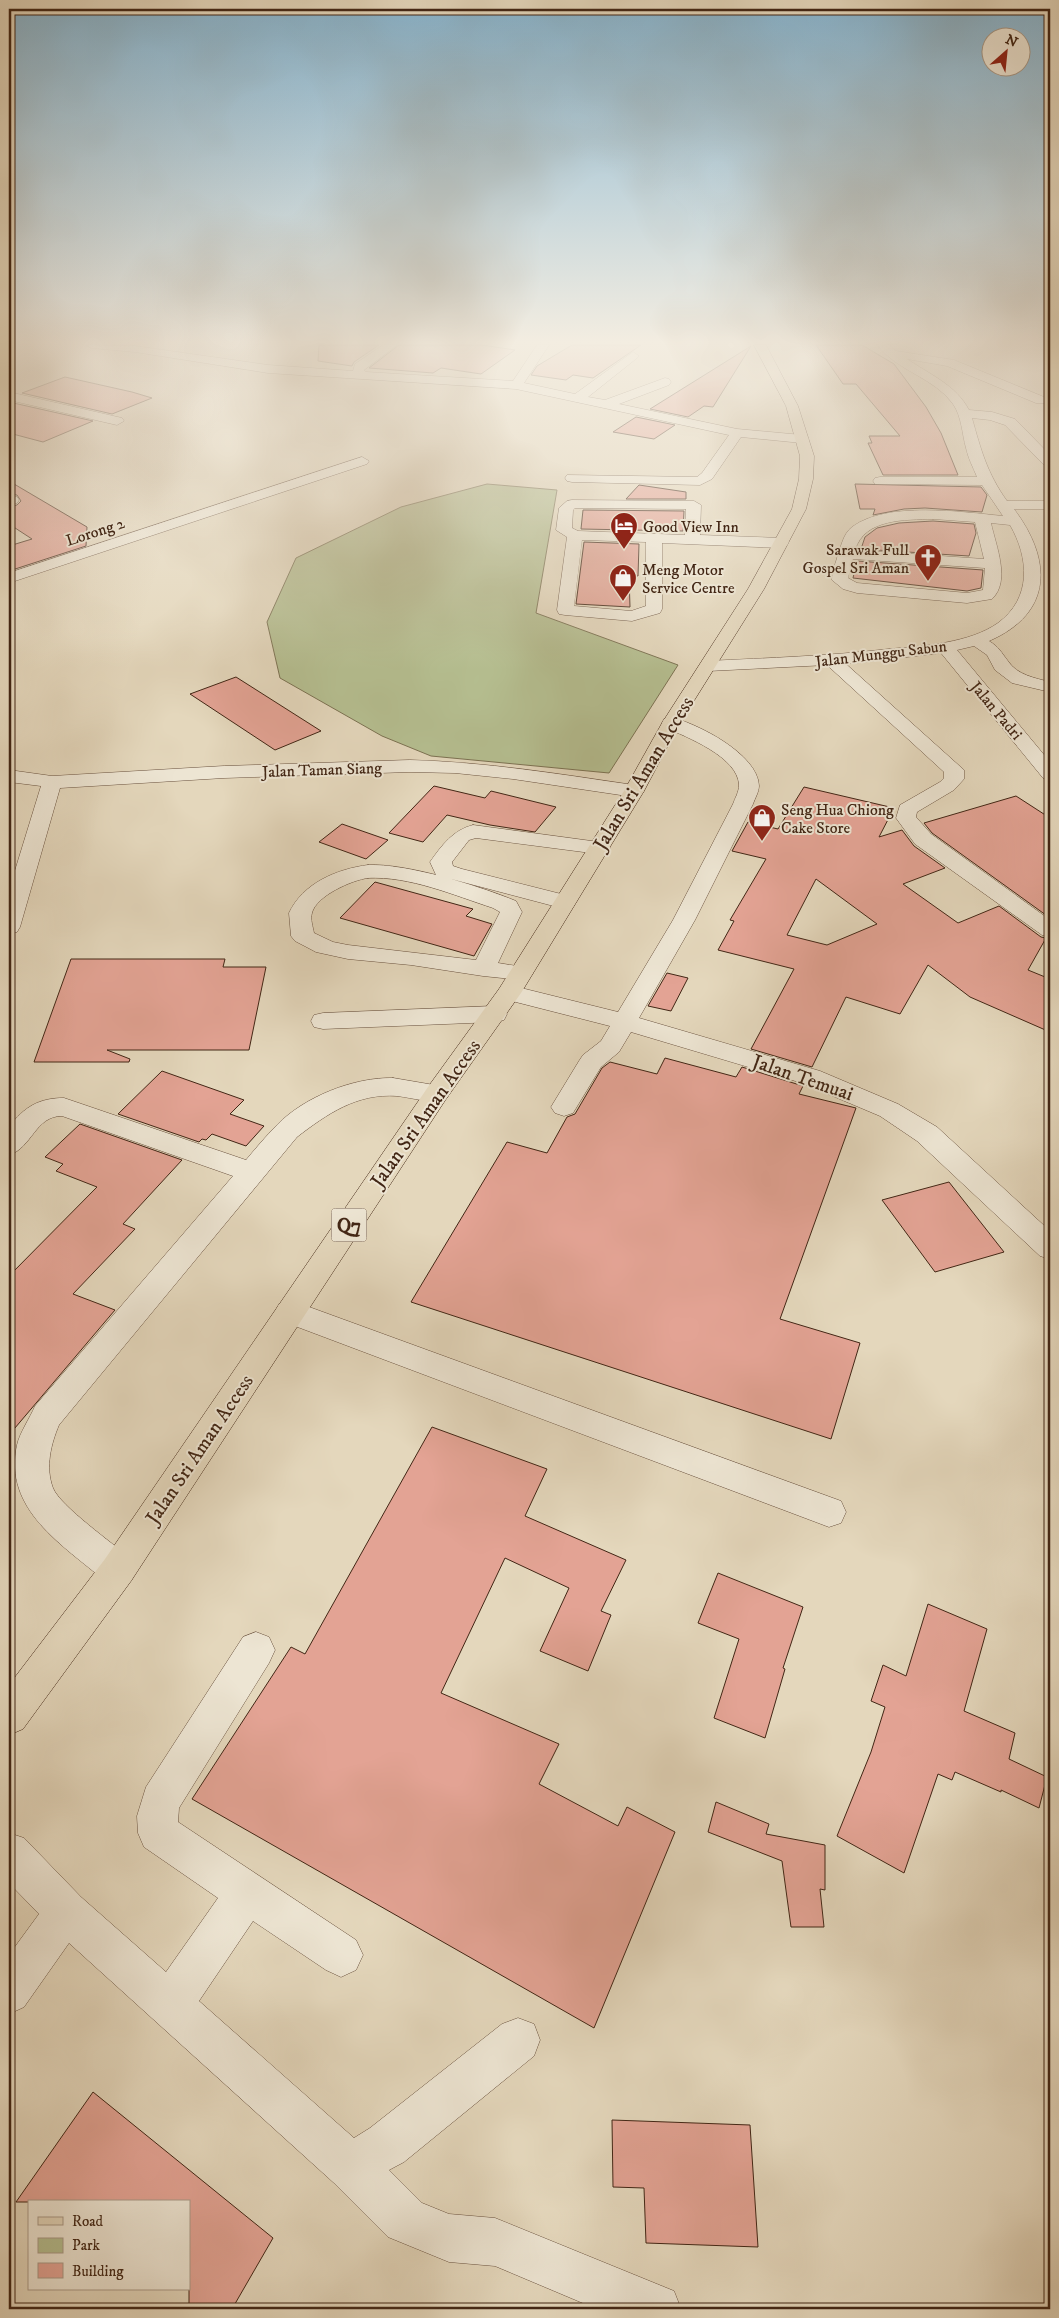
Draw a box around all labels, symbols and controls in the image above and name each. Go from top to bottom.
north arrow [982,28,1032,78]
text: N [1002,31,1021,52]
hotel icon: Good View Inn [609,511,639,550]
street label: Lorong 2 [63,513,127,551]
place label: Good View Inn [643,517,740,537]
place label: Sarawak Full Gospel Sri Aman [803,540,910,578]
church icon: Sarawak Full Gospel Sri Aman [913,543,943,582]
place label: Meng Motor Service Centre [642,560,735,598]
shop icon: Meng Motor Service Centre [608,563,638,602]
street label: Jalan Munggu Sabun [812,636,949,672]
street label: Jalan Padri [965,676,1027,744]
street label: Jalan Sri Aman Access [587,692,700,857]
street label: Jalan Taman Siang [260,758,382,782]
place label: Seng Hua Chiong Cake Store [781,800,894,838]
shop icon: Seng Hua Chiong Cake Store [747,803,777,842]
street label: Jalan Sri Aman Access [365,1035,487,1194]
street label: Jalan Temuai [747,1049,856,1107]
road number: Q7 [332,1208,366,1242]
street label: Jalan Sri Aman Access [140,1370,260,1531]
legend [28,2200,190,2290]
text: Road [72,2212,104,2231]
text: Park [72,2236,101,2255]
text: Building [72,2262,124,2281]

